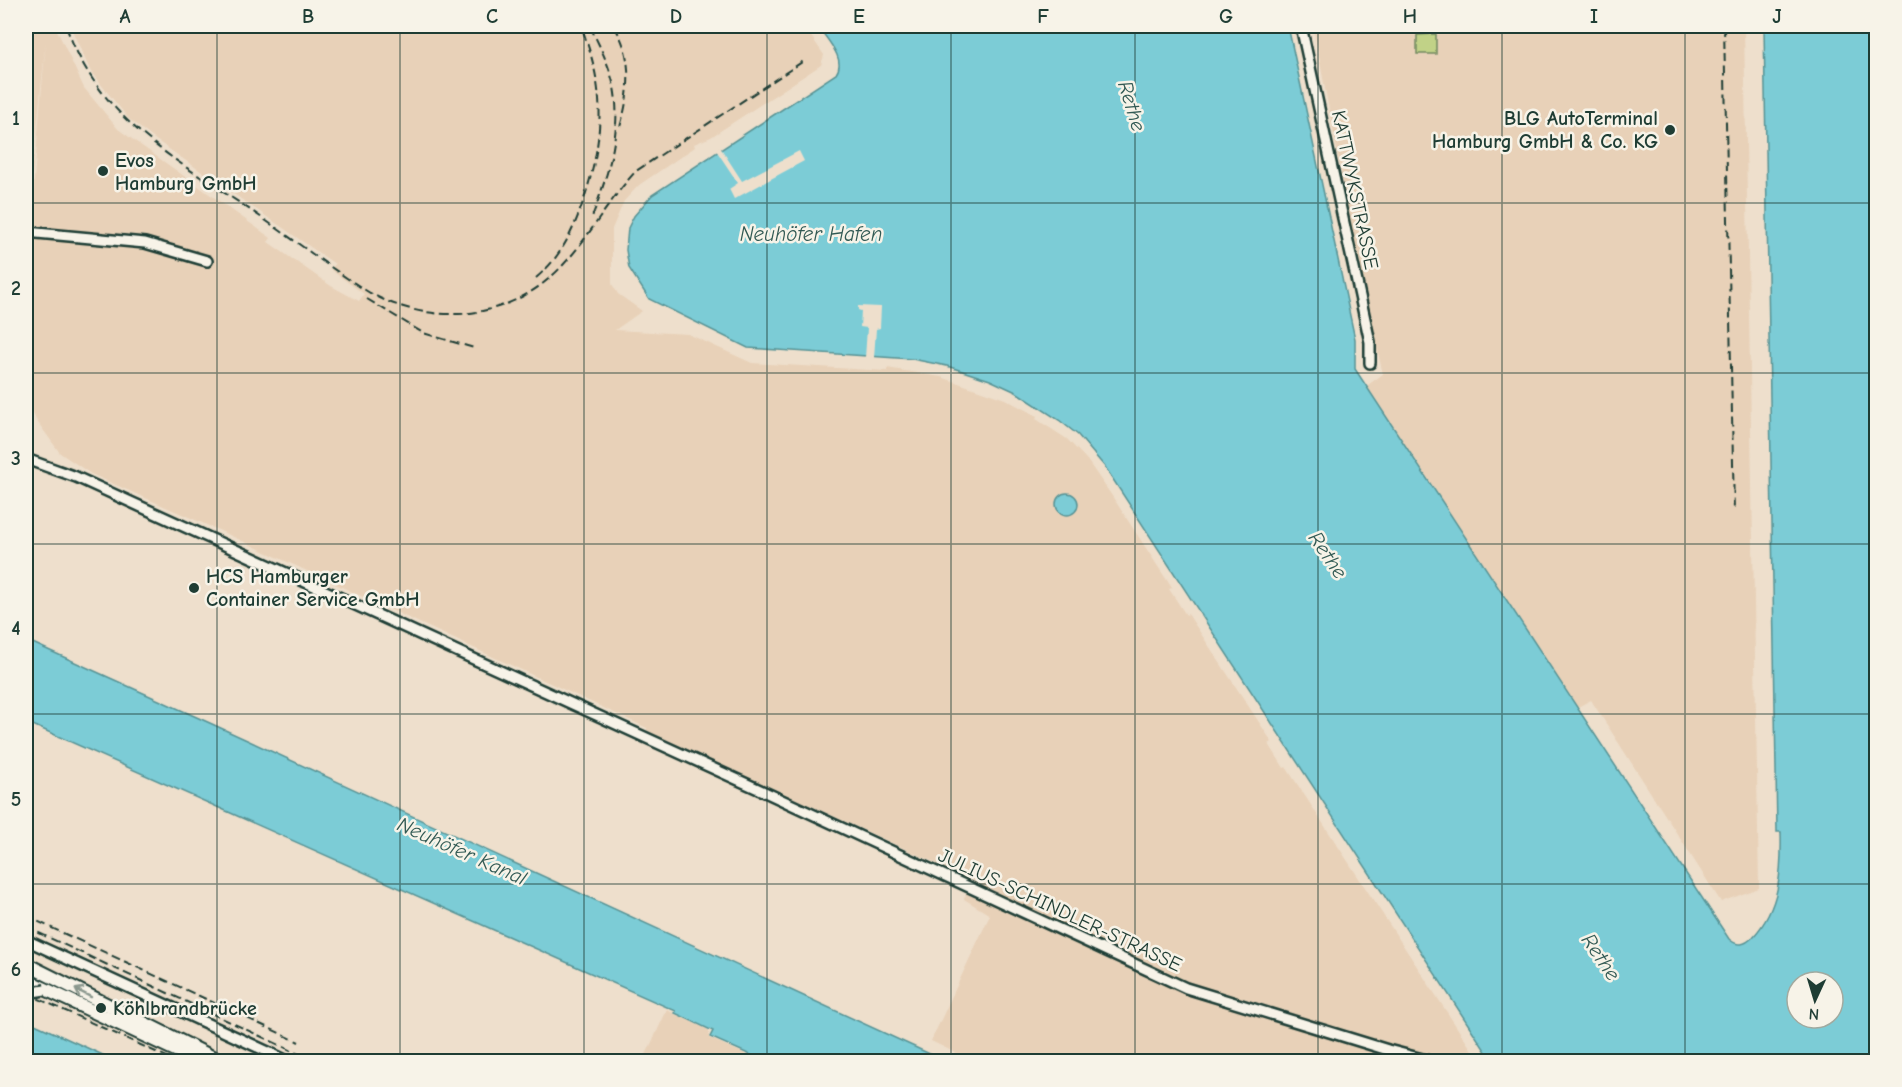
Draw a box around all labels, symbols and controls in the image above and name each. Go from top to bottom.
text: A [119,5,131,28]
text: B [302,5,314,28]
text: C [486,5,498,28]
text: D [670,5,682,28]
text: E [853,5,865,28]
text: F [1037,5,1049,28]
text: G [1219,5,1233,28]
text: H [1403,5,1417,28]
text: I [1590,5,1598,28]
text: J [1772,5,1782,28]
water label: Rethe [1113,78,1151,135]
text: 1 [12,107,20,130]
place label: BLG AutoTerminal Hamburg GmbH & Co. KG [1432,107,1658,153]
street label: KATTWYKSTRASSE [1327,108,1383,272]
marker: BLG AutoTerminal Hamburg GmbH & Co. KG [1663,123,1677,137]
place label: Evos Hamburg GmbH [115,149,257,195]
marker: Evos Hamburg GmbH [96,164,110,178]
water label: Neuhöfer Hafen [740,222,882,246]
text: 2 [11,277,21,300]
text: 3 [11,447,21,470]
water label: Rethe [1304,527,1353,583]
place label: HCS Hamburger Container Service GmbH [206,565,420,611]
marker: HCS Hamburger Container Service GmbH [187,581,201,595]
text: 4 [11,617,21,640]
text: 5 [11,788,21,811]
water label: Neuhöfer Kanal [394,812,531,890]
street label: JULIUS-SCHINDLER-STRASSE [935,843,1185,977]
water label: Rethe [1577,929,1626,985]
text: 6 [11,958,21,981]
north arrow [1785,970,1845,1030]
one-way arrow [74,986,92,998]
place label: Köhlbrandbrücke [113,997,257,1020]
marker: Köhlbrandbrücke [94,1001,108,1015]
text: N [1808,1005,1820,1023]

